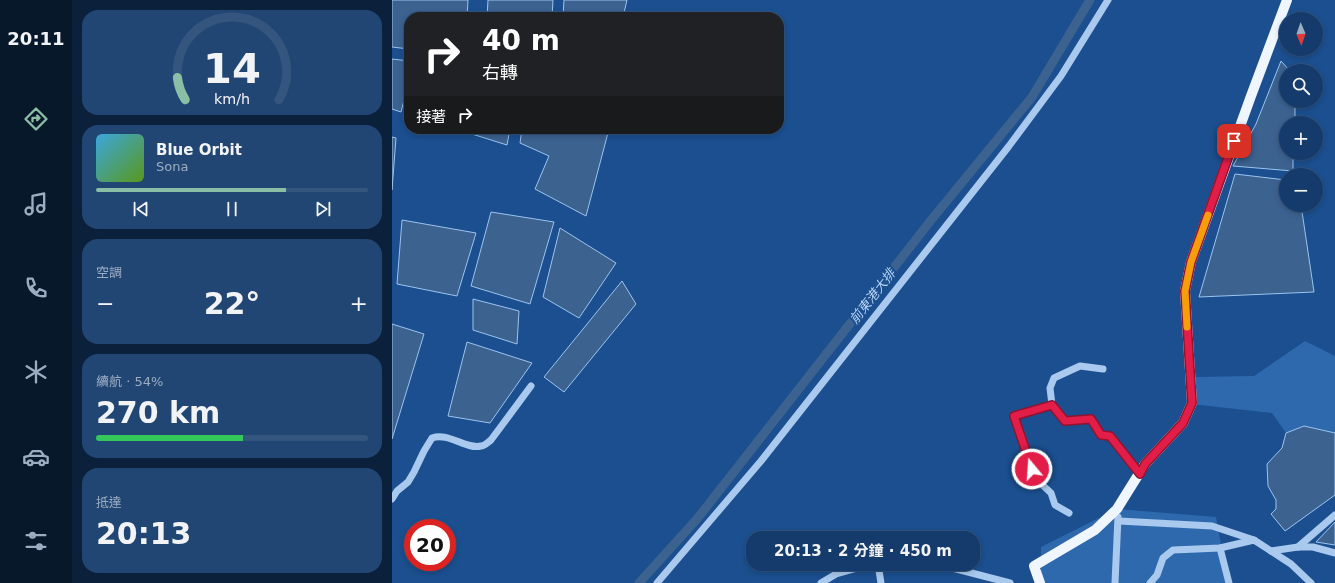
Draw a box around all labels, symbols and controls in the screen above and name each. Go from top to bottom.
north arrow [1279,12,1323,56]
map controls [1279,12,1323,212]
text: 40 m [482,24,560,57]
text: 20:11 [7,28,65,49]
icon: right [416,28,468,80]
text: 14 [203,44,261,93]
text: 右轉 [482,62,518,83]
button: search [1279,64,1323,108]
text: km/h [214,91,250,107]
icon: right [454,104,476,126]
icon: directions [22,105,50,133]
text: 接著 [416,108,446,126]
button: + [1279,116,1323,160]
pin [1217,124,1251,158]
icon: arrive [1223,130,1245,152]
text: Blue Orbit [156,141,242,159]
text: Sona [156,159,188,174]
button: − [1279,168,1323,212]
icon: music [22,190,50,218]
icon: previous [130,198,152,220]
icon: pause [221,198,243,220]
icon: next [312,198,334,220]
text: 空調 [96,265,122,280]
water label: 前東港大排 [846,265,900,327]
icon: phone [22,274,50,302]
text: 22° [204,286,260,321]
text: − [96,291,114,316]
text: + [350,291,368,316]
icon: climate [22,358,50,386]
text: 續航 · 54% [96,374,163,389]
text: 270 km [96,395,220,430]
icon: car [22,443,50,471]
position arrow [1011,448,1053,490]
text: 抵達 [96,495,122,510]
text: 20:13 [96,516,192,551]
speed limit sign: 20 [404,519,456,571]
icon: filters [22,527,50,555]
text: 20:13 · 2 分鐘 · 450 m [774,542,952,560]

